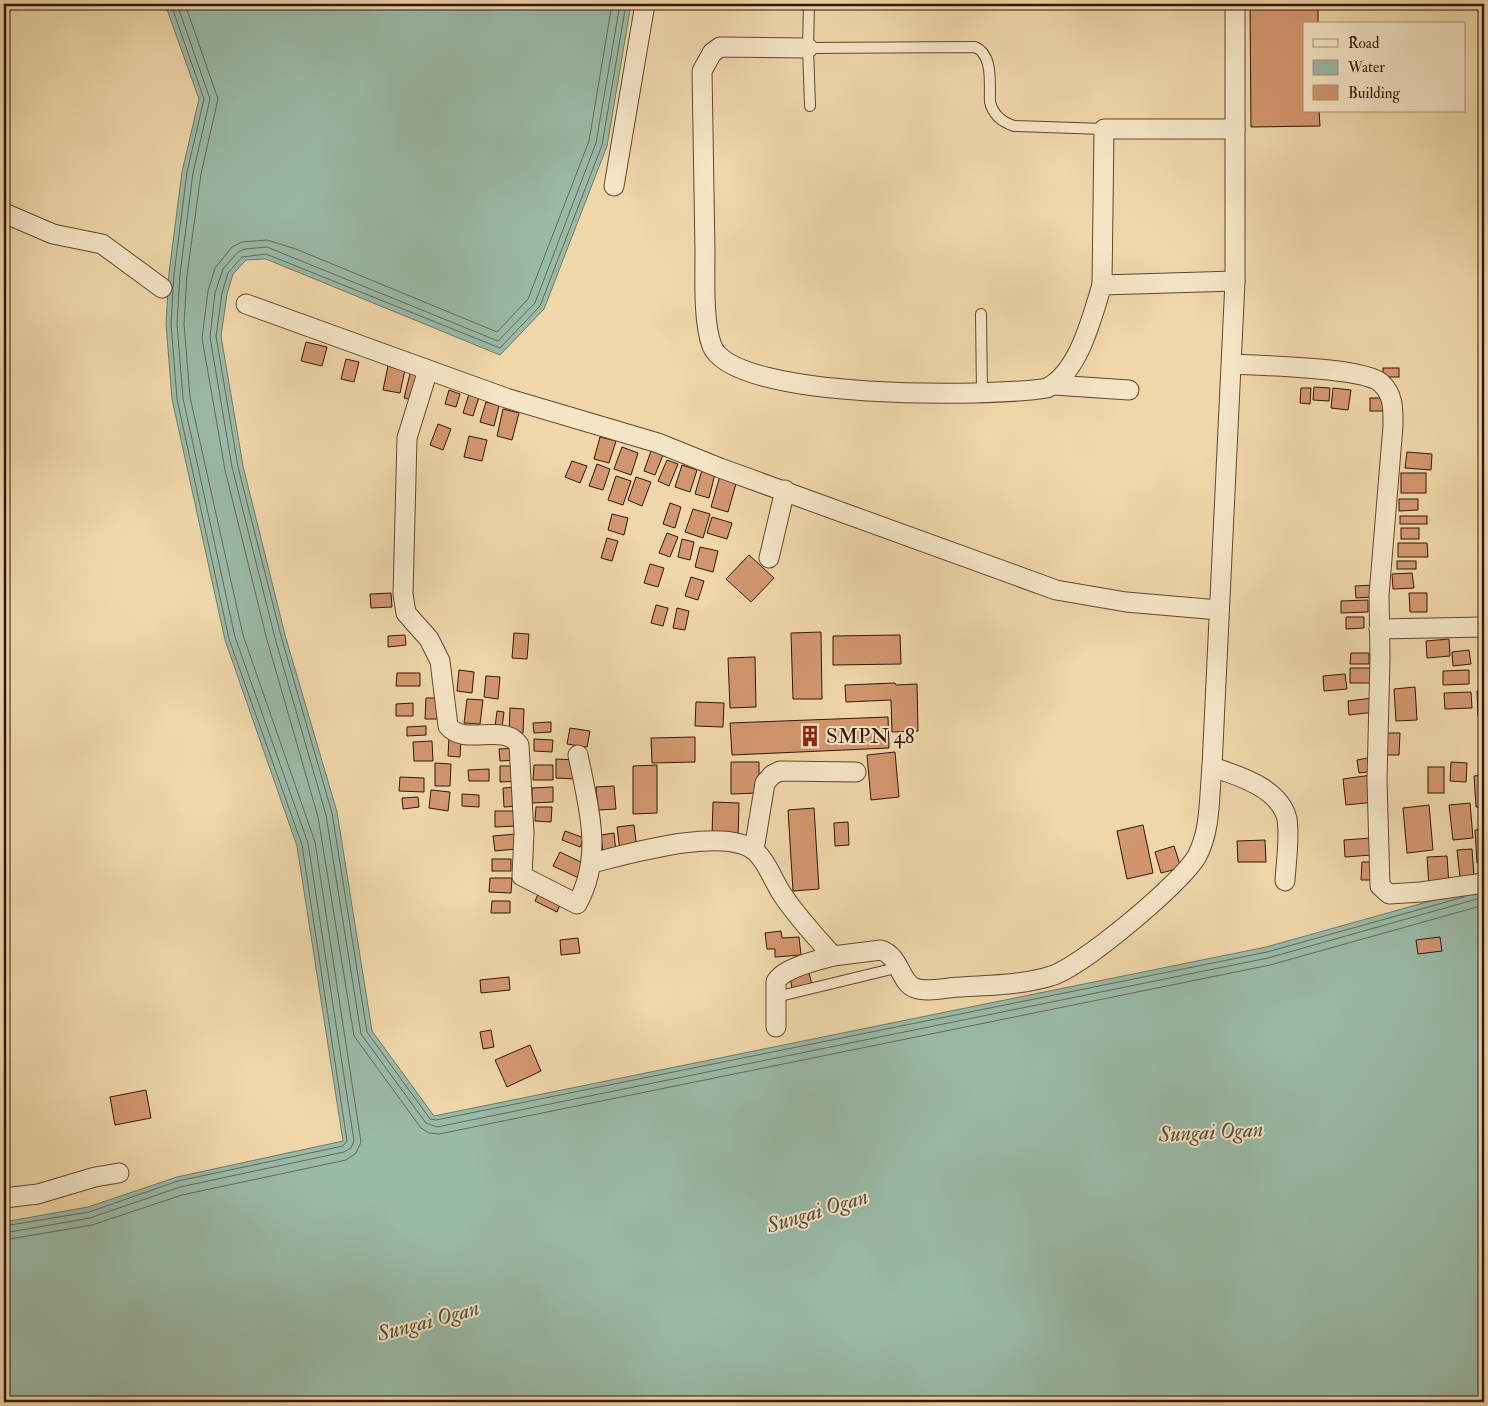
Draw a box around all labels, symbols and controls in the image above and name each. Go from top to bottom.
legend [1303,22,1466,112]
text: Road [1348,34,1380,53]
text: Water [1347,58,1385,77]
text: Building [1348,84,1400,103]
building icon: SMPN 48 [797,723,823,749]
place label: SMPN 48 [826,723,915,750]
water label: Sungai Ogan [1157,1115,1264,1149]
water label: Sungai Ogan [762,1182,871,1240]
water label: Sungai Ogan [373,1294,482,1348]

